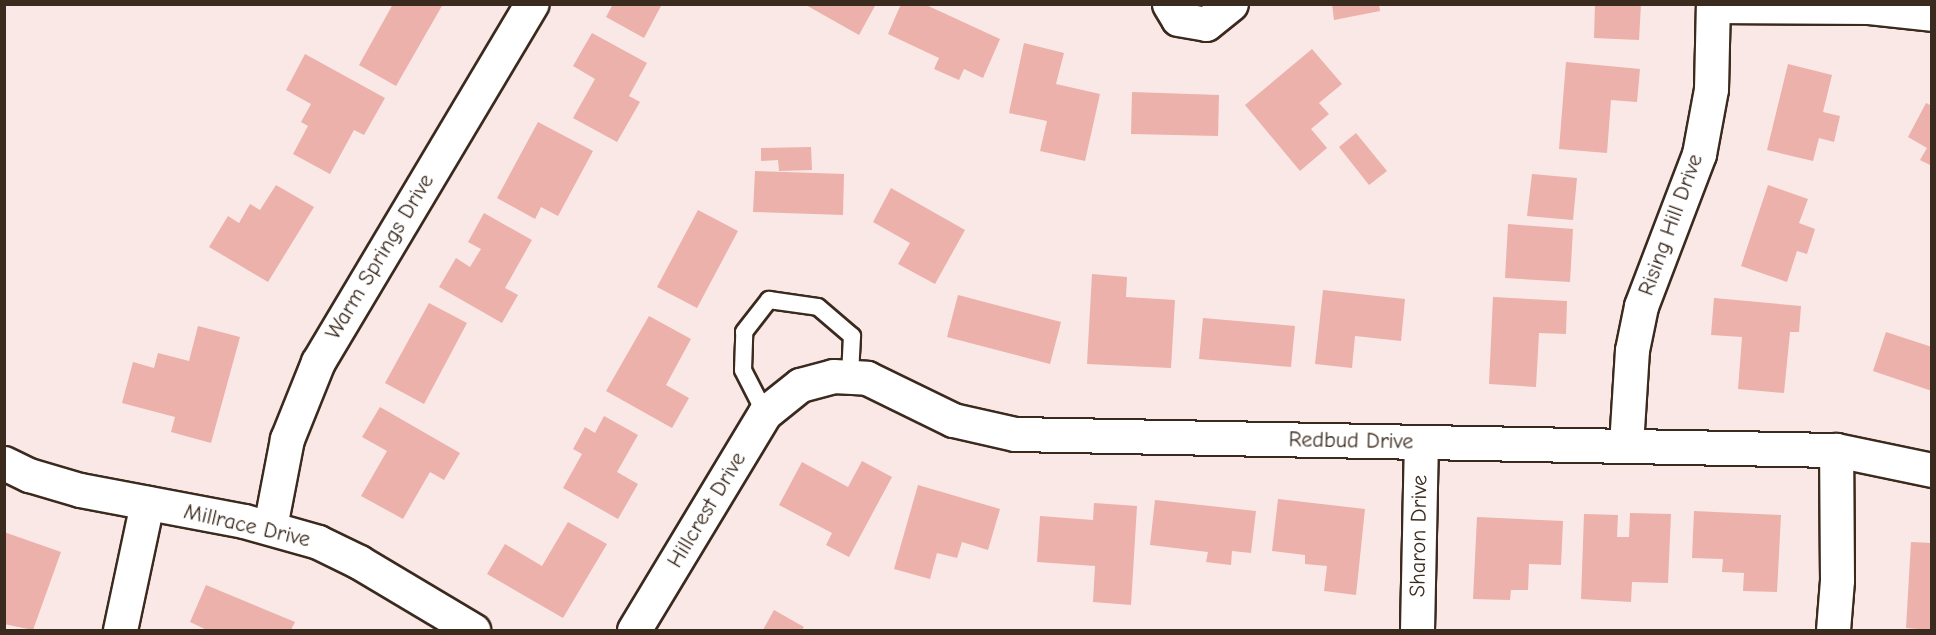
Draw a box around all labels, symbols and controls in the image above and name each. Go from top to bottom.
street label: Rising Hill Drive [1633,151,1709,299]
street label: Warm Springs Drive [320,169,440,345]
street label: Redbud Drive [1288,427,1414,455]
street label: Hillcrest Drive [662,447,752,573]
street label: Sharon Drive [1405,475,1433,597]
street label: Millrace Drive [181,499,313,553]

